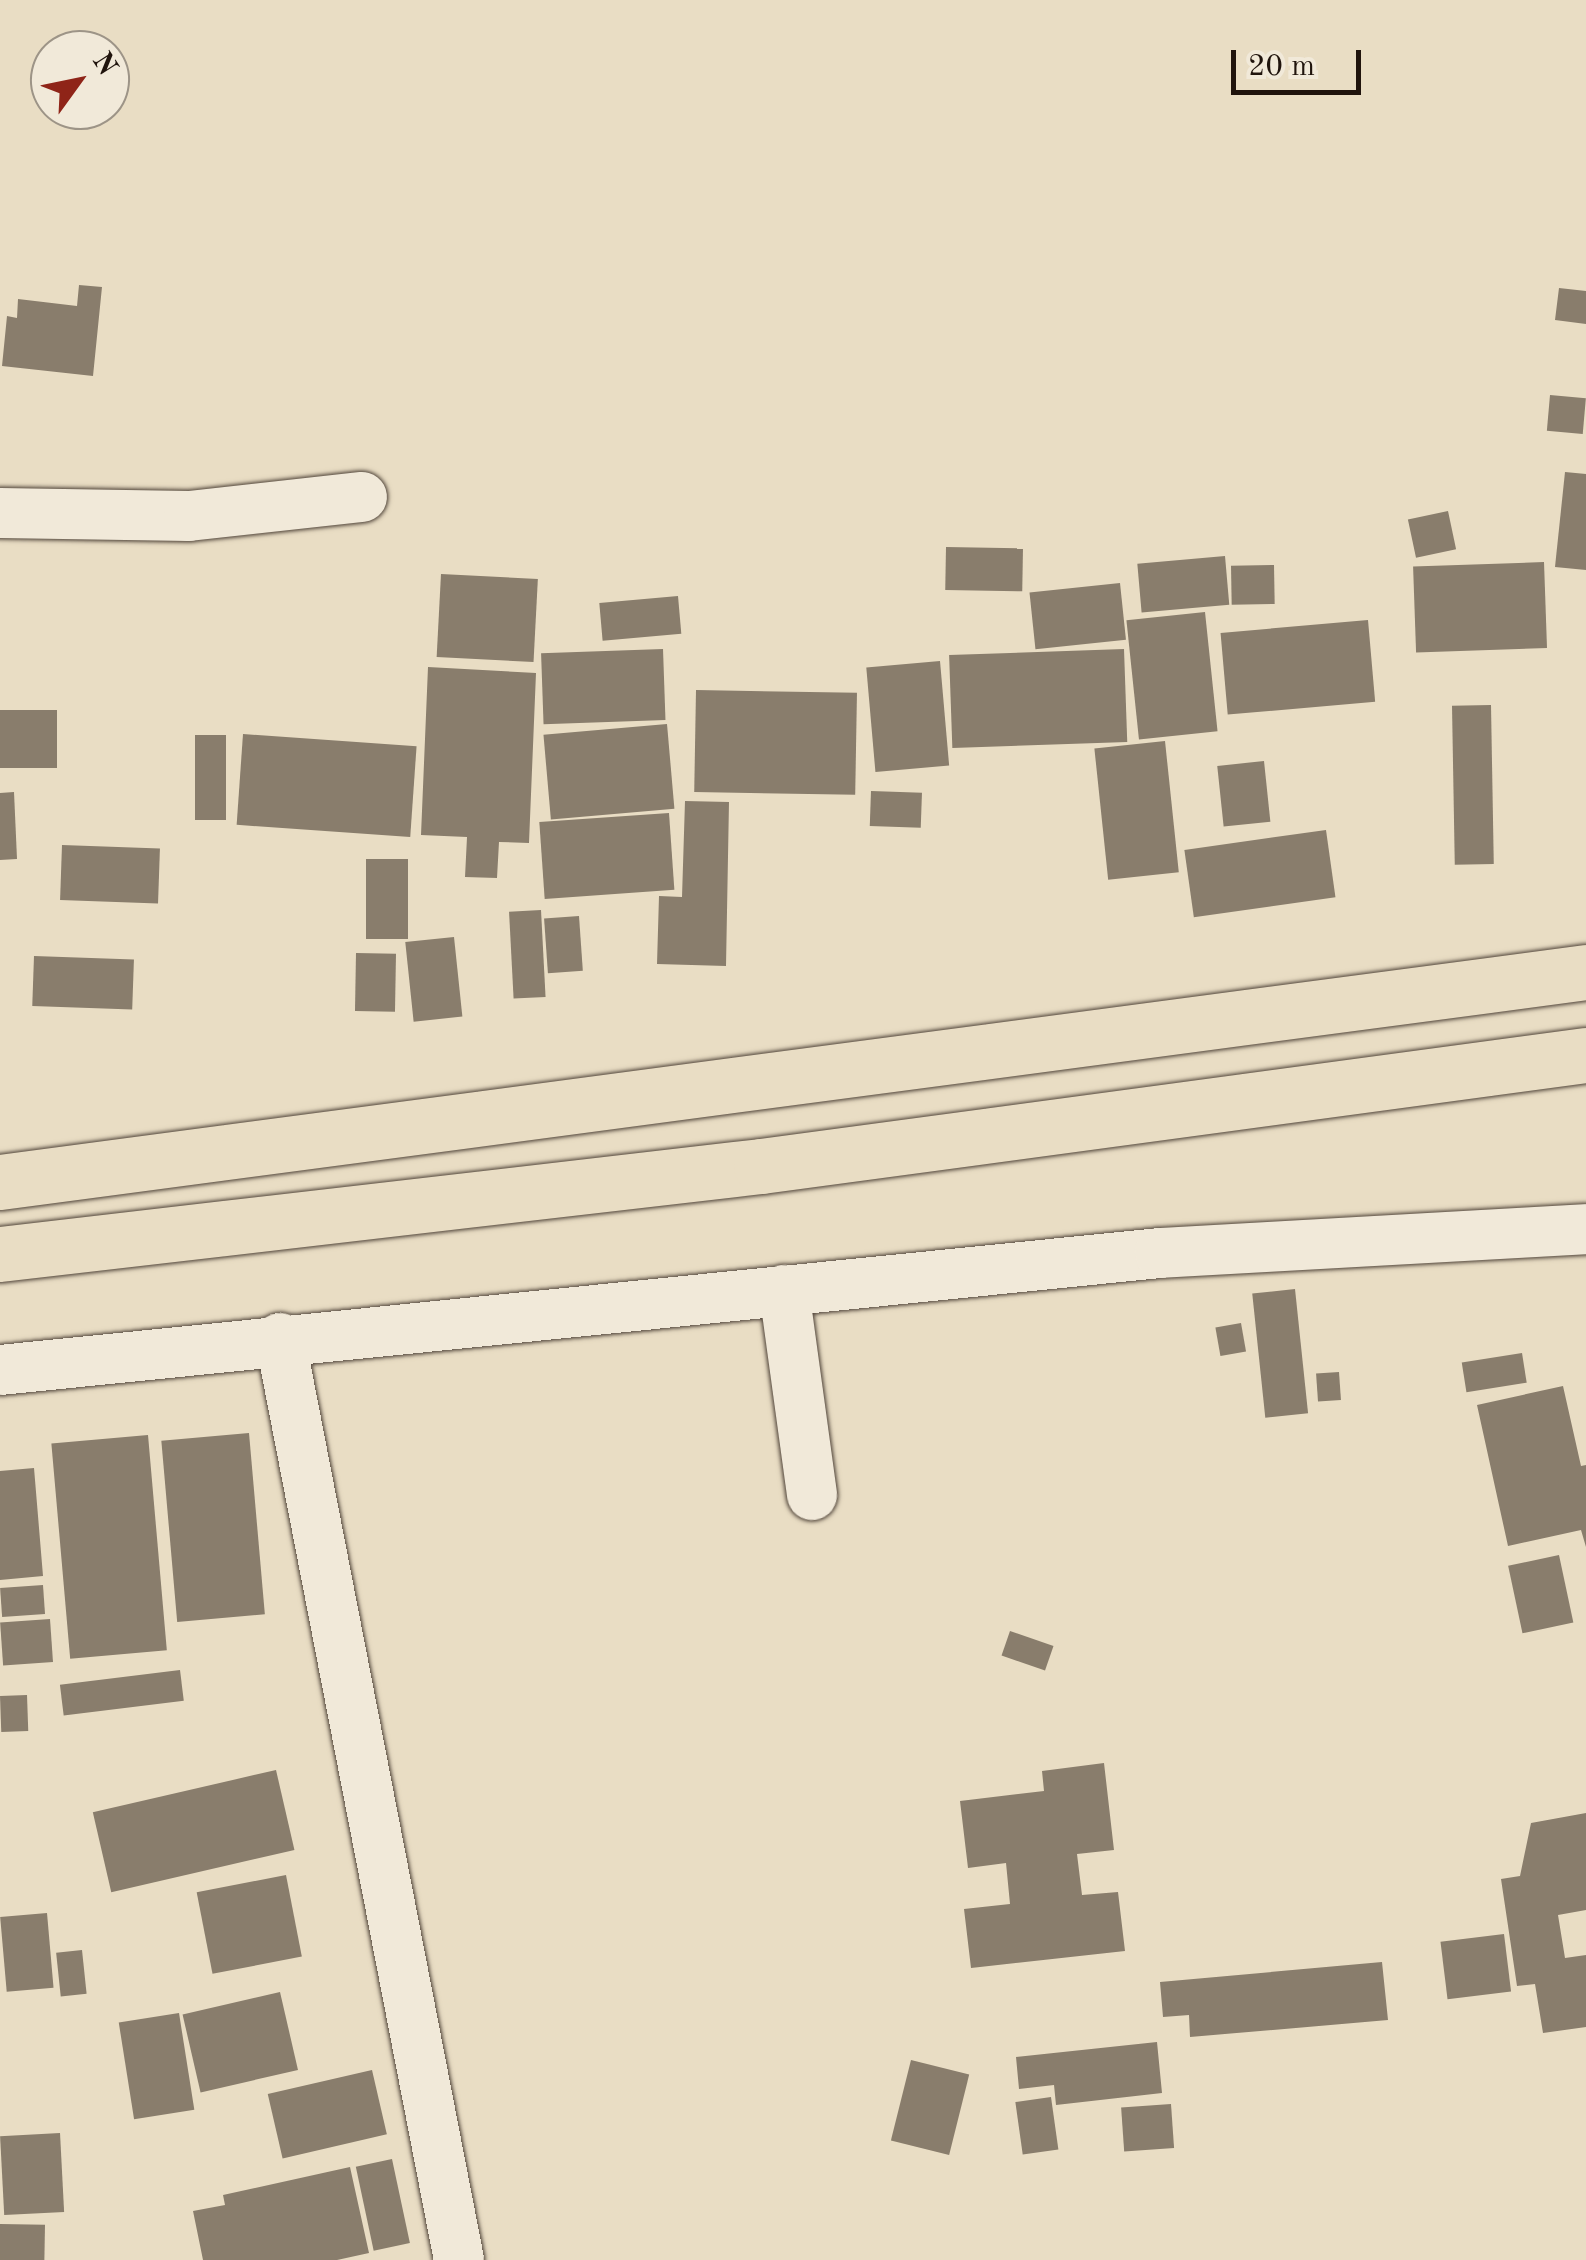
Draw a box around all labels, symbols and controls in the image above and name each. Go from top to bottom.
north arrow [30,30,130,130]
scale bar [1236,30,1366,92]
text: N [86,48,121,81]
text: 20 m [1248,52,1315,82]

